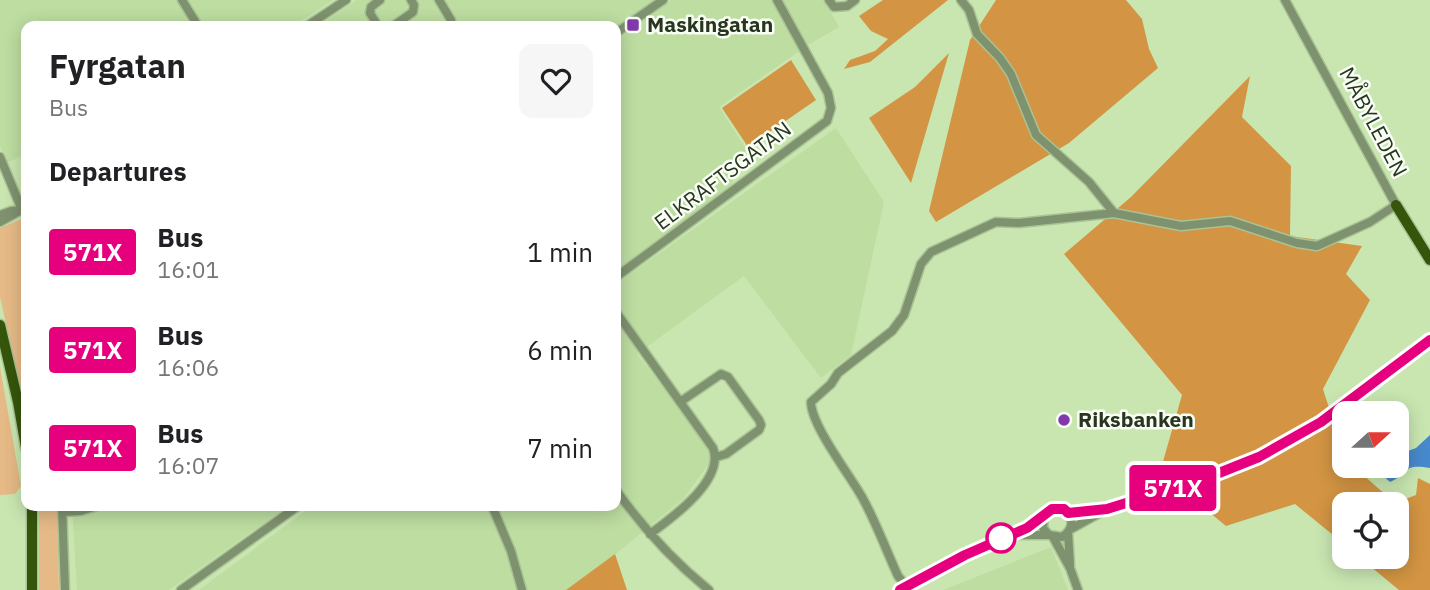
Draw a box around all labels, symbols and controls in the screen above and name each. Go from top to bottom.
place label: Maskingatan [647,10,773,38]
marker: Maskingatan [625,17,641,33]
text: Fyrgatan [49,44,186,87]
button: heart [519,44,593,118]
street label: MÅBYLEDEN [1333,62,1414,181]
text: Bus [49,92,88,122]
street label: ELKRAFTSGATAN [648,115,796,236]
text: Departures [49,154,187,188]
text: Bus [157,220,203,254]
text: 1 min [527,235,593,269]
text: 571X [63,236,122,268]
text: 16:01 [157,254,219,284]
text: Bus [157,318,203,352]
text: 6 min [527,333,593,367]
text: 571X [63,334,122,366]
text: 16:06 [157,352,219,382]
north arrow [1332,401,1409,478]
map controls [1332,401,1409,569]
place label: Riksbanken [1078,405,1194,433]
marker: Riksbanken [1056,412,1072,428]
text: Bus [157,416,203,450]
text: 7 min [527,431,593,465]
text: 571X [63,432,122,464]
text: 16:07 [157,450,219,480]
line badge: 571X [1124,465,1222,511]
text: 571X [1143,472,1203,504]
button: locate [1332,492,1409,569]
unlabelled marker [986,523,1016,553]

